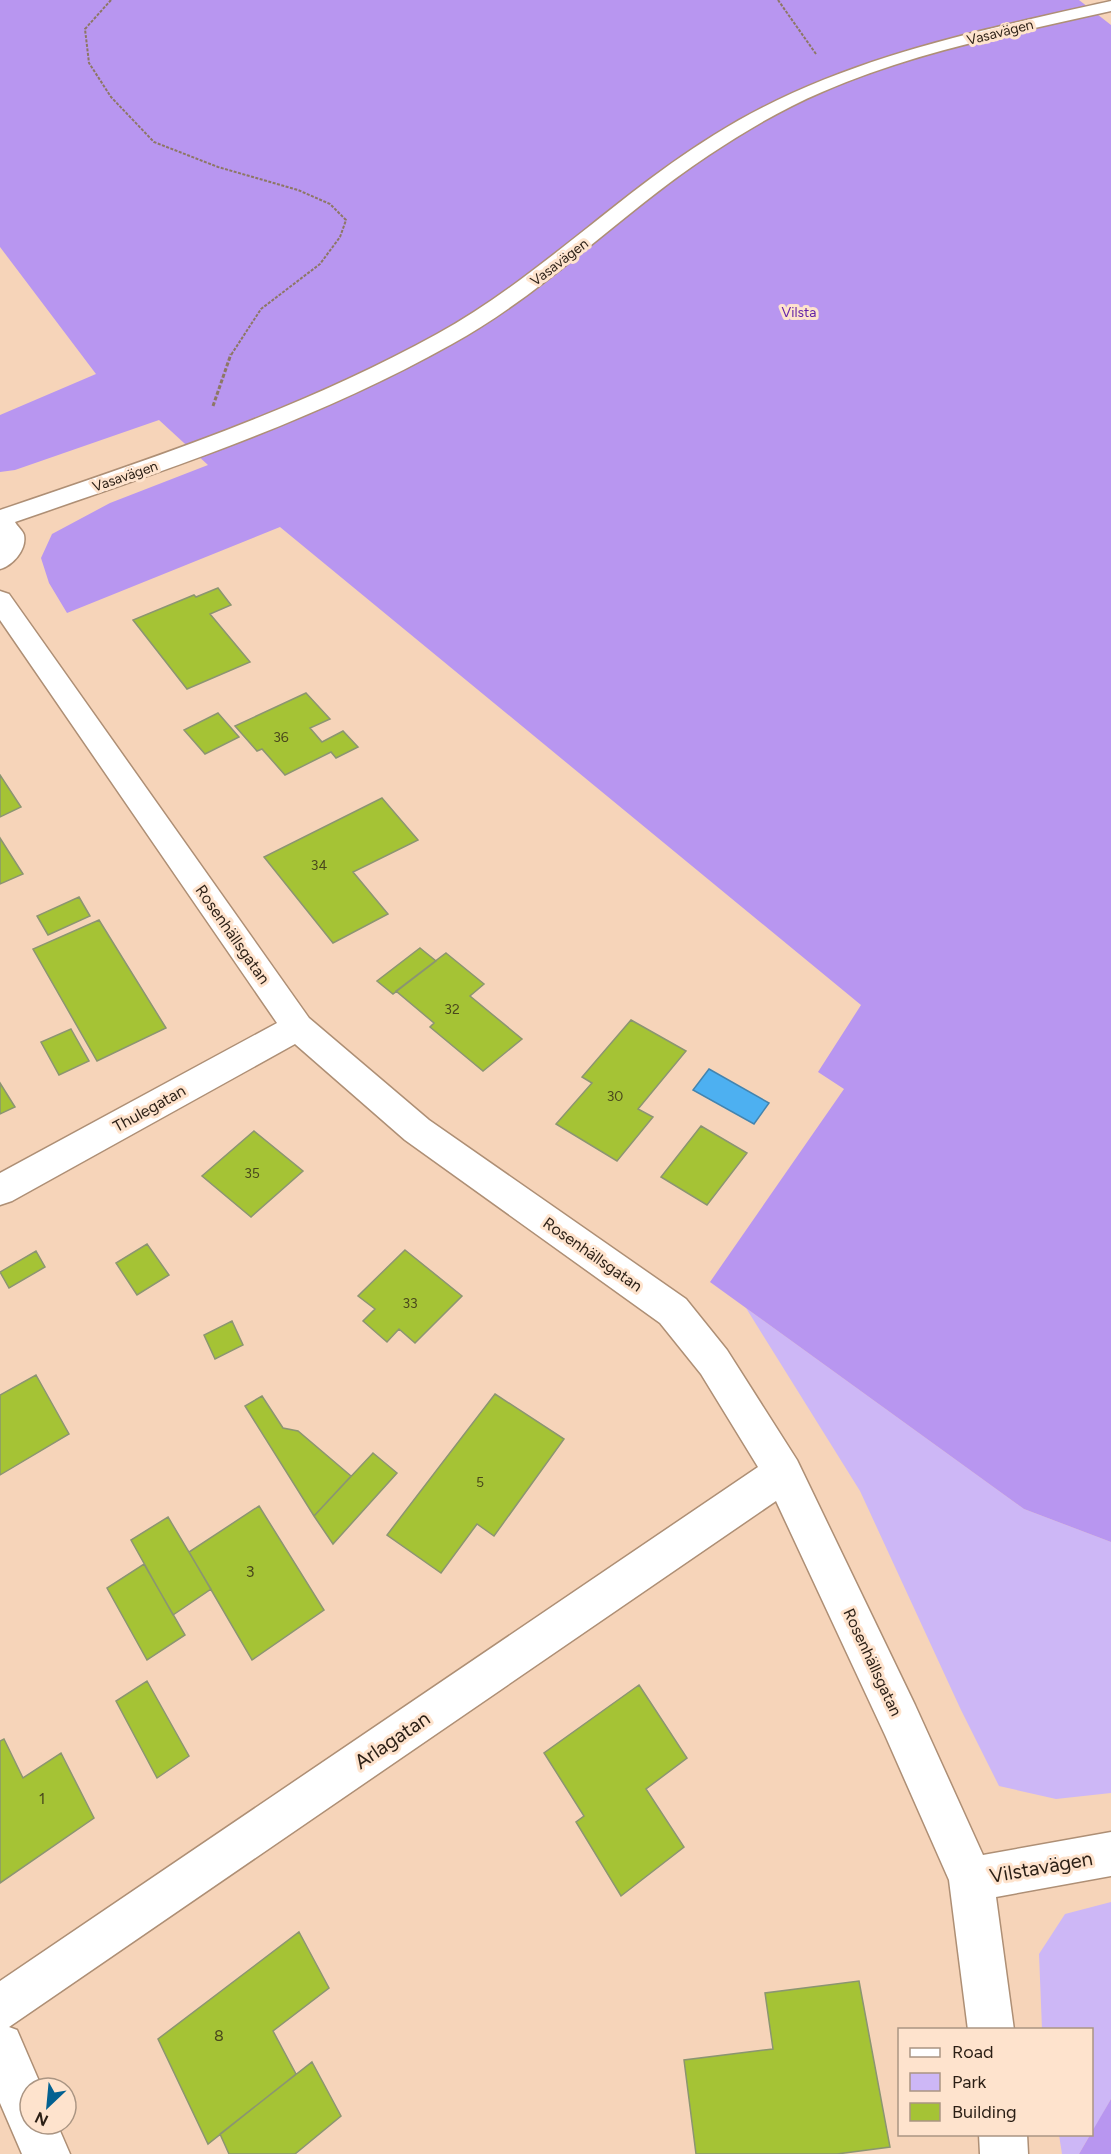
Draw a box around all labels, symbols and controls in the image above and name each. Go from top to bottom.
street label: Vasavägen [965,16,1035,49]
street label: Vasavägen [527,235,592,290]
park label: Vilsta [782,304,816,321]
street label: Vasavägen [90,457,160,496]
house number: 36 [273,729,289,746]
house number: 34 [311,857,327,874]
street label: Rosenhällsgatan [191,881,274,988]
house number: 32 [444,1001,460,1018]
street label: Thulegatan [110,1081,189,1136]
house number: 30 [607,1088,623,1105]
house number: 35 [244,1165,260,1182]
street label: Rosenhällsgatan [539,1213,646,1296]
house number: 33 [402,1295,418,1312]
house number: 5 [476,1474,484,1491]
house number: 3 [246,1562,254,1581]
street label: Rosenhällsgatan [839,1605,906,1719]
street label: Arlagatan [350,1706,434,1774]
house number: 1 [39,1789,45,1808]
street label: Vilstavägen [988,1846,1094,1888]
house number: 8 [214,2026,224,2045]
legend [898,2028,1093,2136]
text: Road [952,2041,993,2063]
text: Park [952,2071,987,2093]
north arrow [18,2076,78,2136]
text: Building [952,2101,1017,2123]
text: N [32,2108,51,2130]

